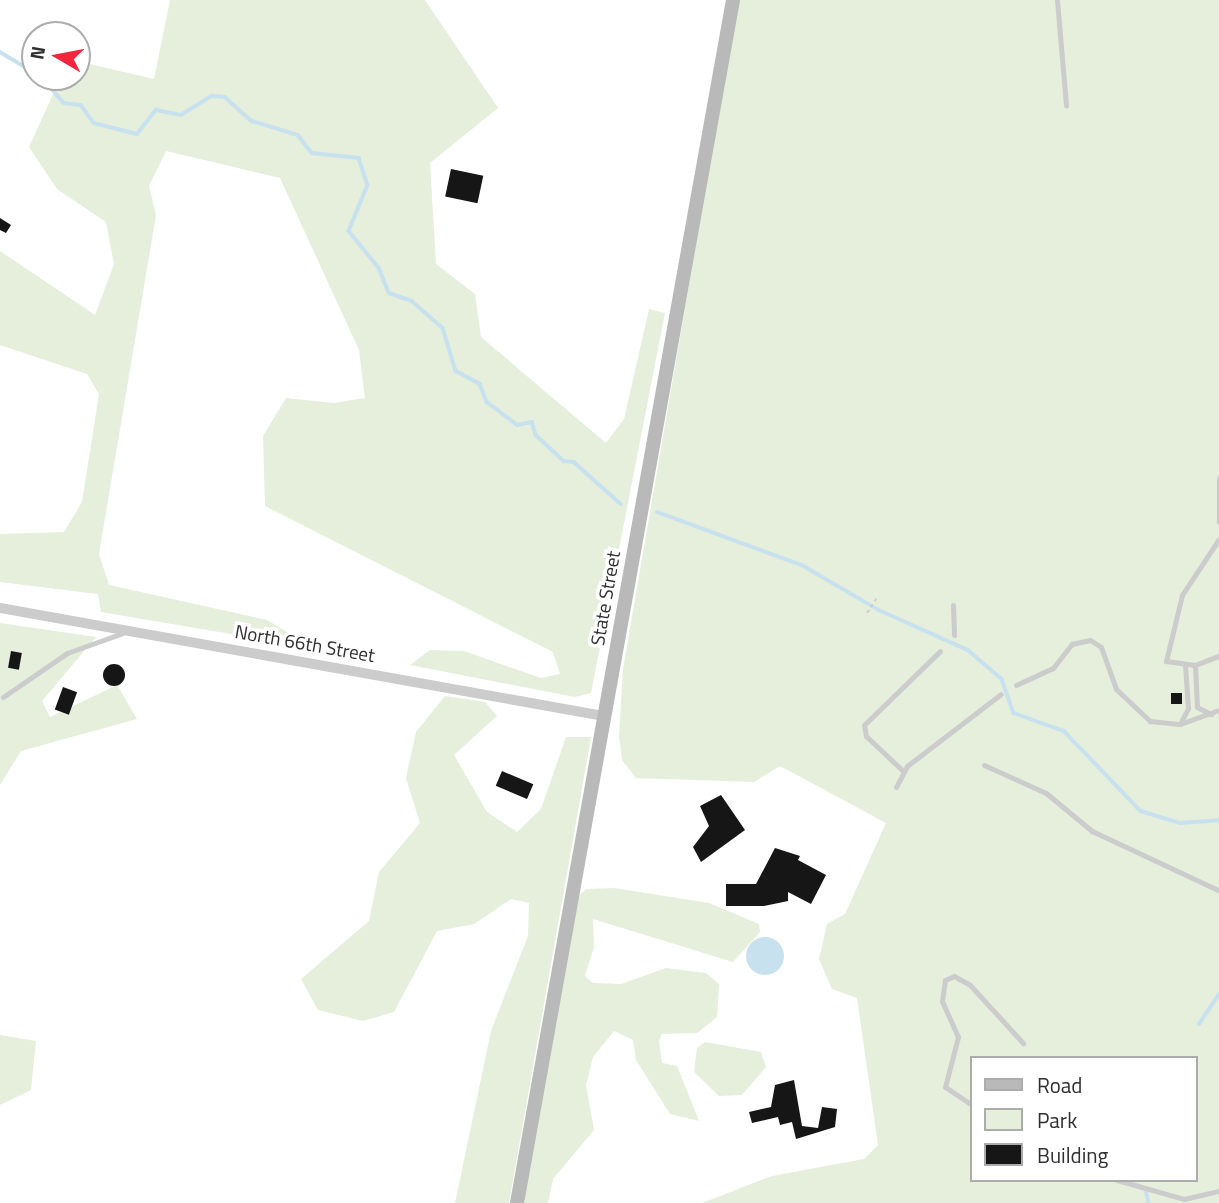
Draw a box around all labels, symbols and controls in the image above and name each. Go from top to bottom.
north arrow [21,21,91,91]
text: N [21,44,52,62]
street label: State Street [585,549,625,647]
street label: North 66th Street [233,619,377,667]
legend [970,1056,1198,1182]
text: Road [1037,1069,1082,1101]
text: Park [1037,1104,1077,1136]
text: Building [1037,1139,1108,1171]

